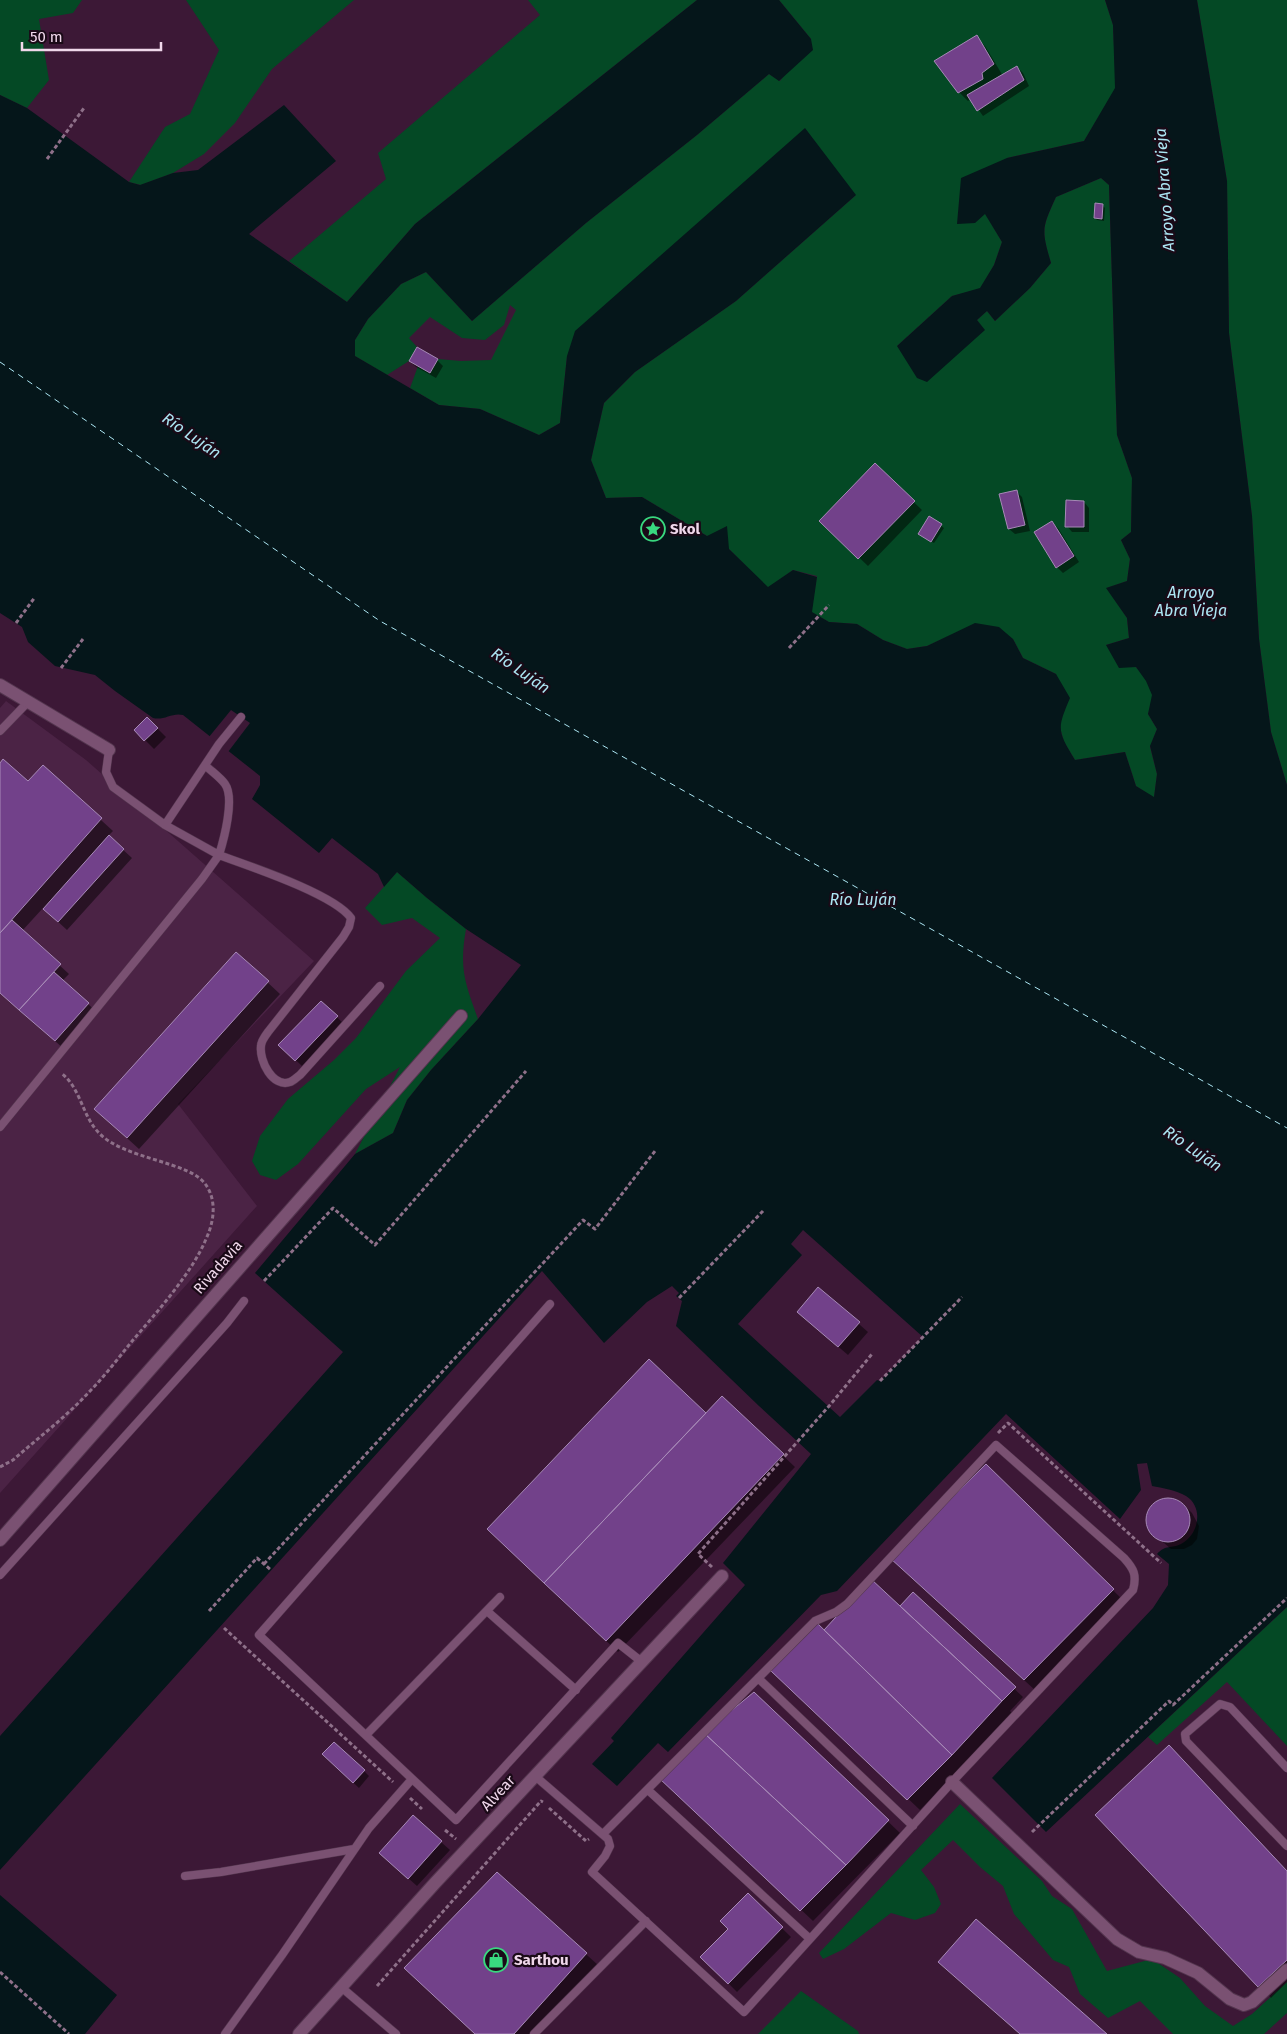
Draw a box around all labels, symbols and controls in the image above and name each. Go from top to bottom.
scale bar [22,20,161,52]
text: 50 m [30,28,63,46]
water label: Arroyo Abra Vieja [1151,128,1178,253]
water label: Río Luján [159,408,225,462]
place icon: Skol [640,516,666,542]
place label: Skol [670,520,700,538]
water label: Arroyo Abra Vieja [1154,583,1227,620]
water label: Río Luján [488,643,554,697]
water label: Río Luján [829,890,897,909]
water label: Río Luján [1160,1121,1226,1175]
street label: Rivadavia [190,1236,246,1298]
street label: Alvear [477,1771,519,1815]
shop icon: Sarthou [483,1947,509,1973]
place label: Sarthou [514,1951,569,1969]

